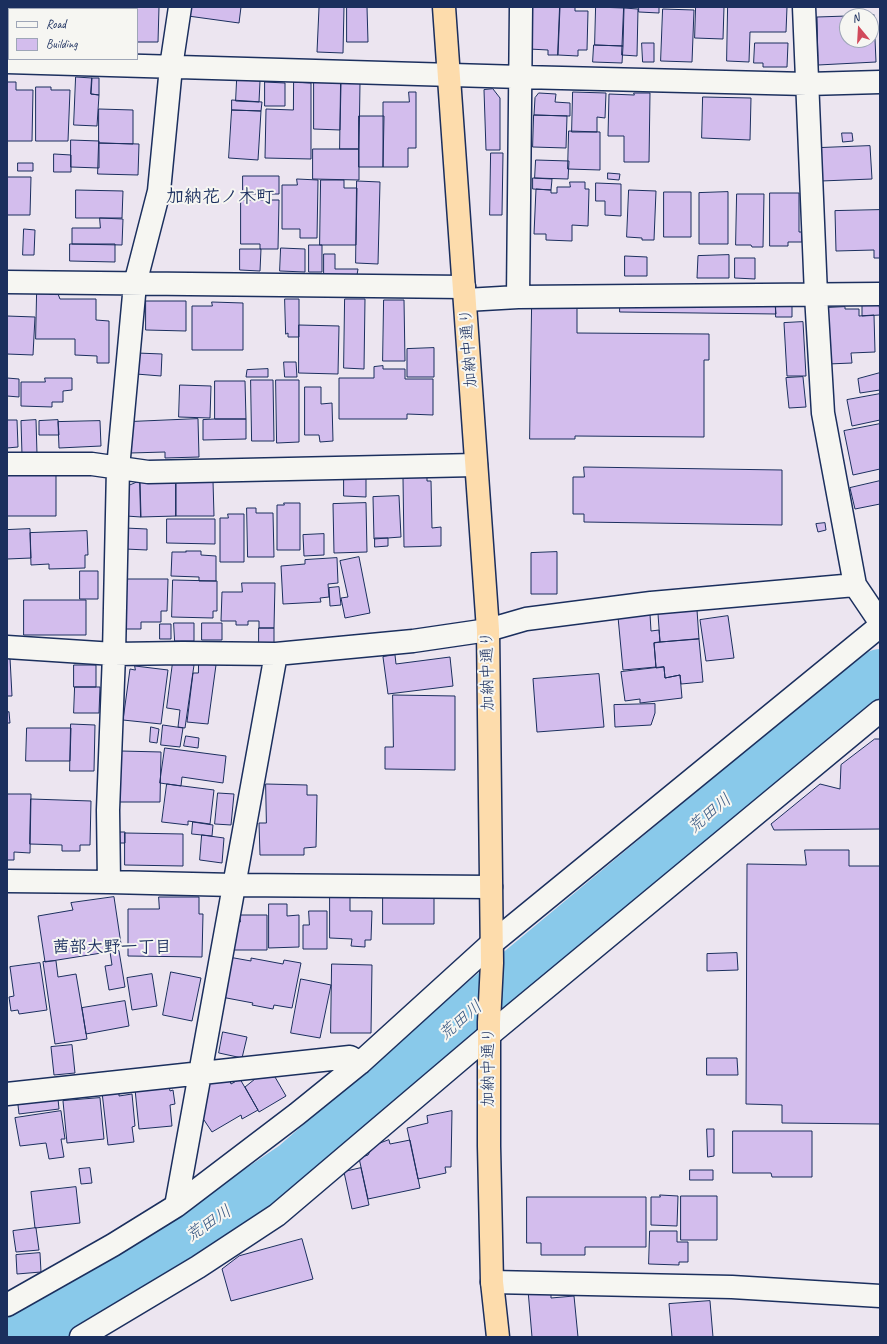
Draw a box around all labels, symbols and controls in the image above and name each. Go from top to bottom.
legend [8,8,138,60]
north arrow [839,8,879,48]
text: N [850,10,861,25]
text: Road [46,16,66,32]
text: Building [46,36,78,52]
district label: 加納花ノ木町 [166,186,274,208]
street label: 加納中通り [457,307,481,389]
street label: 加納中通り [478,631,498,711]
water label: 荒田川 [684,790,736,838]
district label: 茜部大野一丁目 [53,938,171,958]
water label: 荒田川 [435,997,487,1045]
street label: 加納中通り [479,1027,499,1107]
water label: 荒田川 [182,1201,236,1247]

